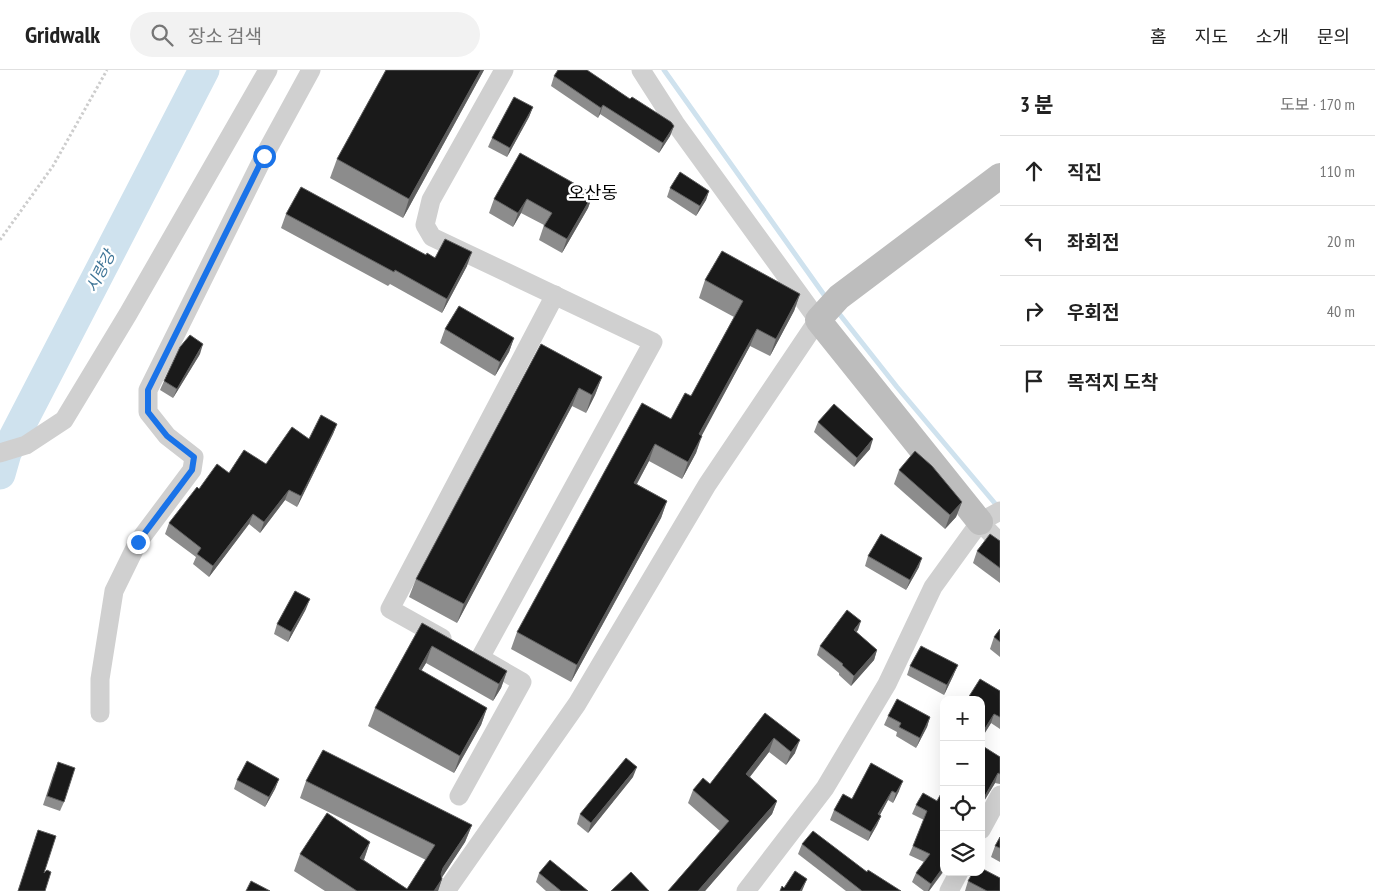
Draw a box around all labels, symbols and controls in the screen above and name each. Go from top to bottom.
search box [130,12,480,57]
text: Gridwalk [25,19,100,50]
icon: search [148,21,176,49]
text: 장소 검색 [188,24,262,48]
text: 홈 [1150,25,1167,48]
text: 지도 [1195,25,1228,48]
text: 소개 [1256,25,1289,48]
text: 문의 [1317,25,1350,48]
text: 3 분 [1020,91,1054,118]
text: 도보 · 170 m [1280,94,1355,114]
route start [253,145,276,168]
icon: ahead [1020,157,1048,185]
text: 직진 [1067,160,1102,184]
text: 110 m [1320,161,1355,181]
district label: 오산동 [568,181,618,204]
icon: left [1020,227,1048,255]
text: 좌회전 [1067,230,1119,254]
text: 20 m [1327,231,1355,251]
water label: 시량강 [81,245,120,295]
icon: right [1020,297,1048,325]
text: 우회전 [1067,300,1119,324]
text: 40 m [1327,301,1355,321]
icon: arrive [1020,367,1048,395]
text: 목적지 도착 [1067,370,1158,394]
route end [127,531,150,554]
map controls [940,696,985,876]
button: + [940,696,985,741]
button: − [940,741,985,786]
button: locate [940,786,985,831]
button: layers [940,831,985,876]

